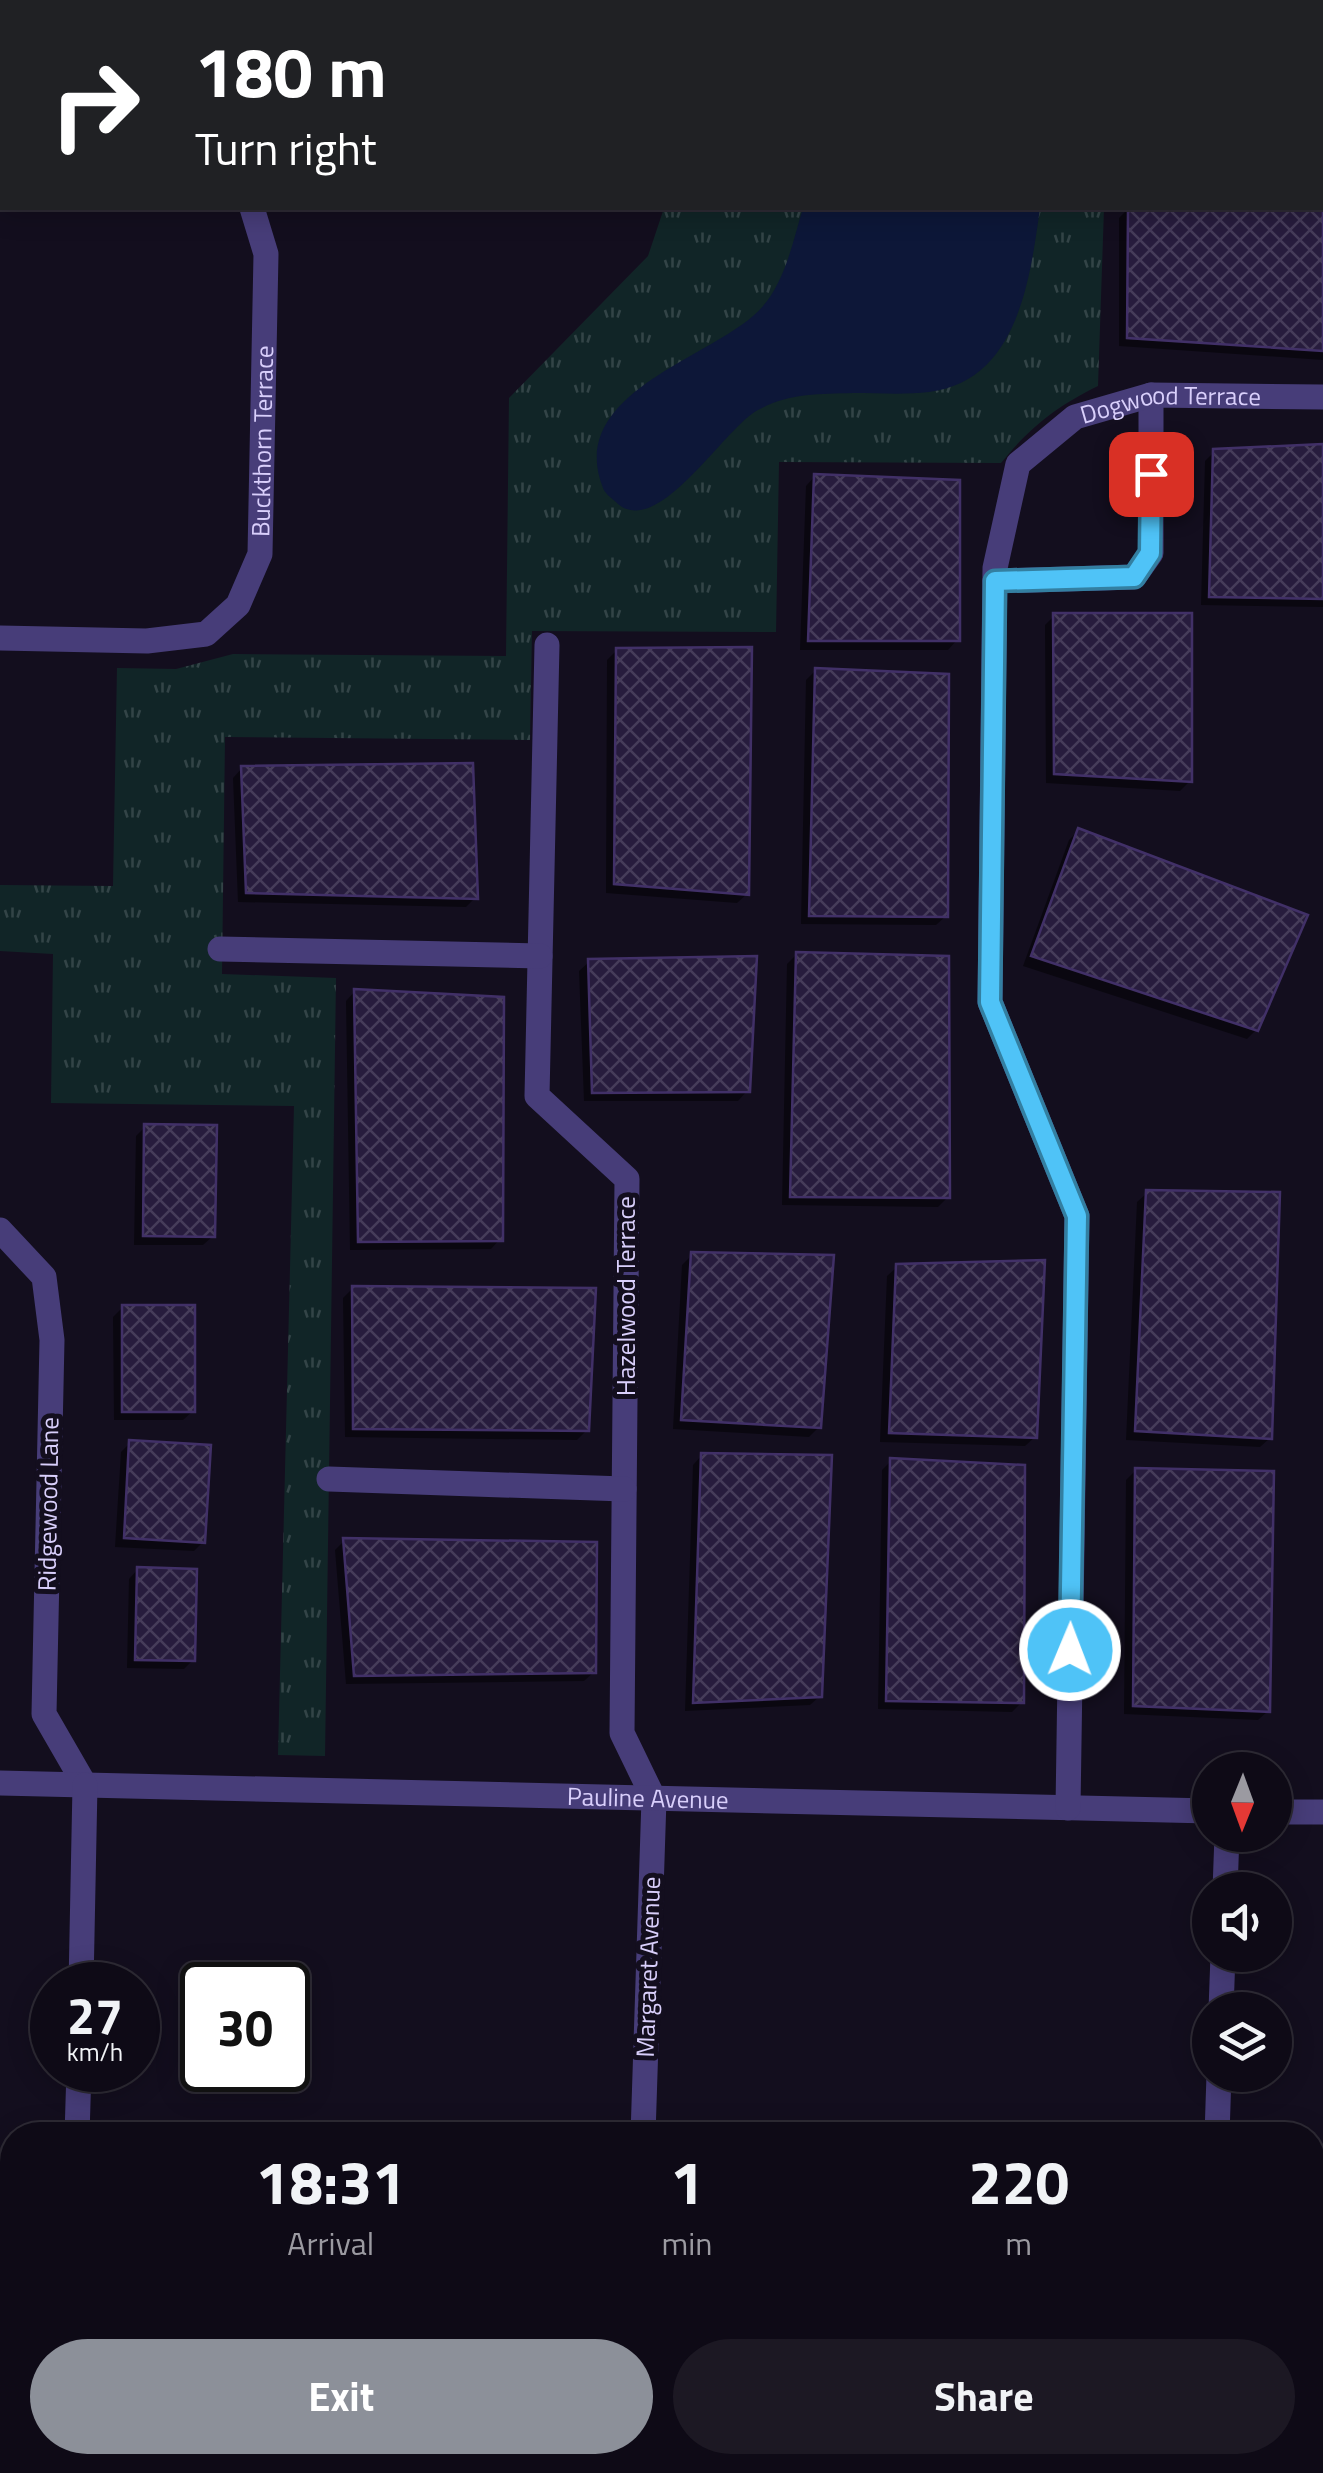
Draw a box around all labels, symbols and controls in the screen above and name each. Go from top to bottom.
text: 180 m [195,18,387,124]
icon: right [30,40,160,170]
text: Turn right [195,114,377,182]
street label: Buckthorn Terrace [241,345,283,537]
street label: Dogwood Terrace [1075,376,1261,434]
pin [1109,432,1194,517]
icon: arrive [1124,447,1179,502]
street label: Hazelwood Terrace [607,1196,645,1396]
street label: Ridgewood Lane [27,1417,69,1591]
position arrow [1018,1598,1122,1702]
north arrow [1192,1752,1292,1852]
map controls [1192,1752,1292,2092]
street label: Pauline Avenue [567,1777,729,1819]
button: sound [1192,1872,1292,1972]
street label: Margaret Avenue [626,1876,670,2058]
speed limit sign: 30 [180,1962,310,2092]
text: 27 [67,1977,123,2053]
button: layers [1192,1992,1292,2092]
text: km/h [67,2033,123,2071]
text: 18:31 [256,2136,406,2227]
text: 1 [670,2136,704,2227]
text: 220 [968,2136,1069,2227]
text: Arrival [287,2219,374,2267]
text: min [661,2219,712,2267]
text: m [1005,2219,1032,2267]
button: Exit [30,2339,653,2454]
button: Share [673,2339,1295,2454]

